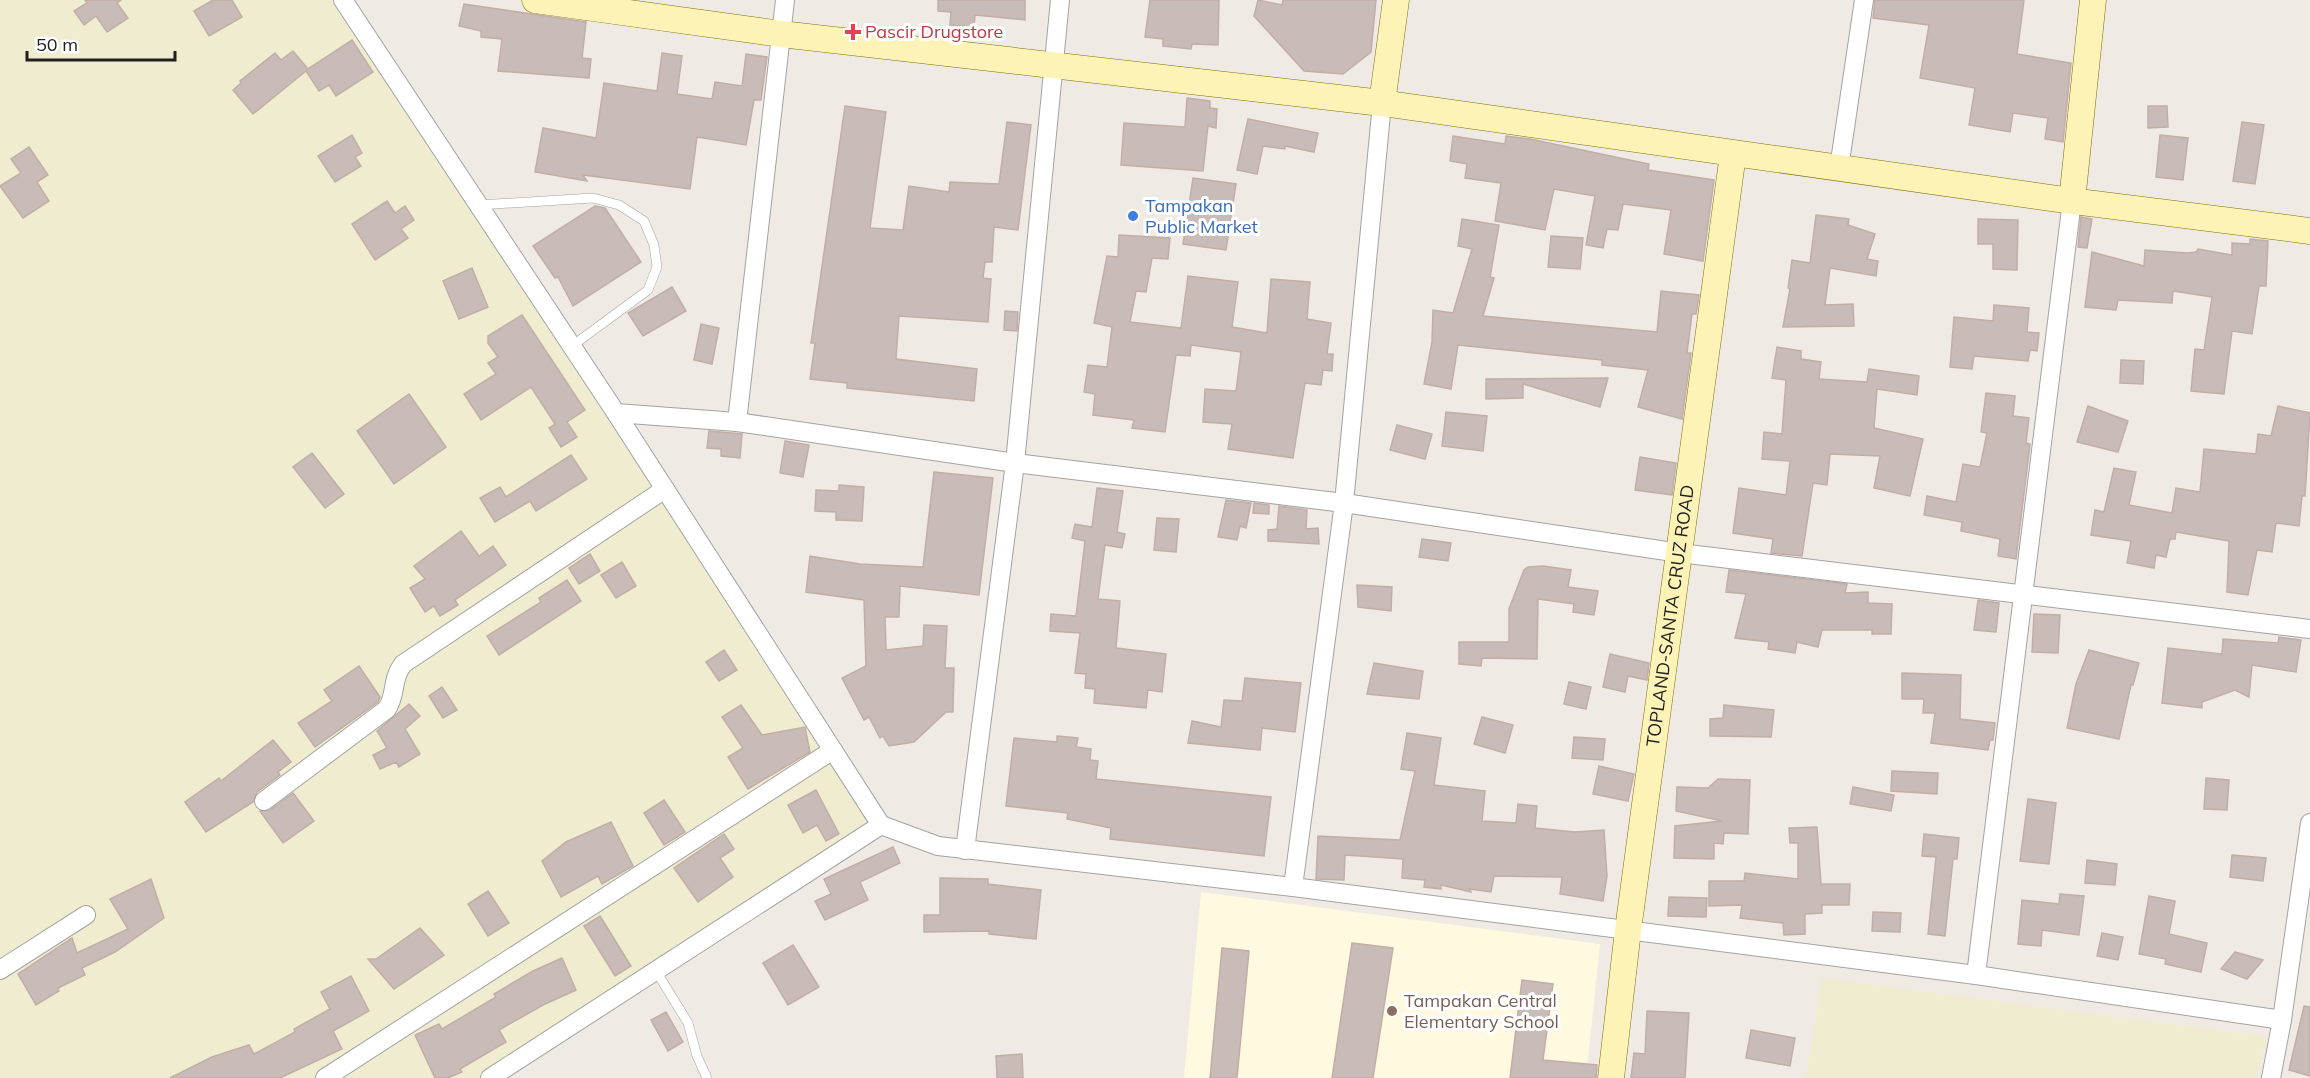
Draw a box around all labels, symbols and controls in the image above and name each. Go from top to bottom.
place label: Pascir Drugstore [865,20,1003,43]
scale bar [27,24,176,62]
marker: Pascir Drugstore [846,25,860,39]
text: 50 m [36,33,78,56]
place label: Tampakan Public Market [1145,194,1258,238]
marker: Tampakan Public Market [1126,209,1140,223]
street label: TOPLAND-SANTA CRUZ ROAD [1641,483,1699,748]
place label: Tampakan Central Elementary School [1404,989,1559,1033]
marker: Tampakan Central Elementary School [1385,1004,1399,1018]

